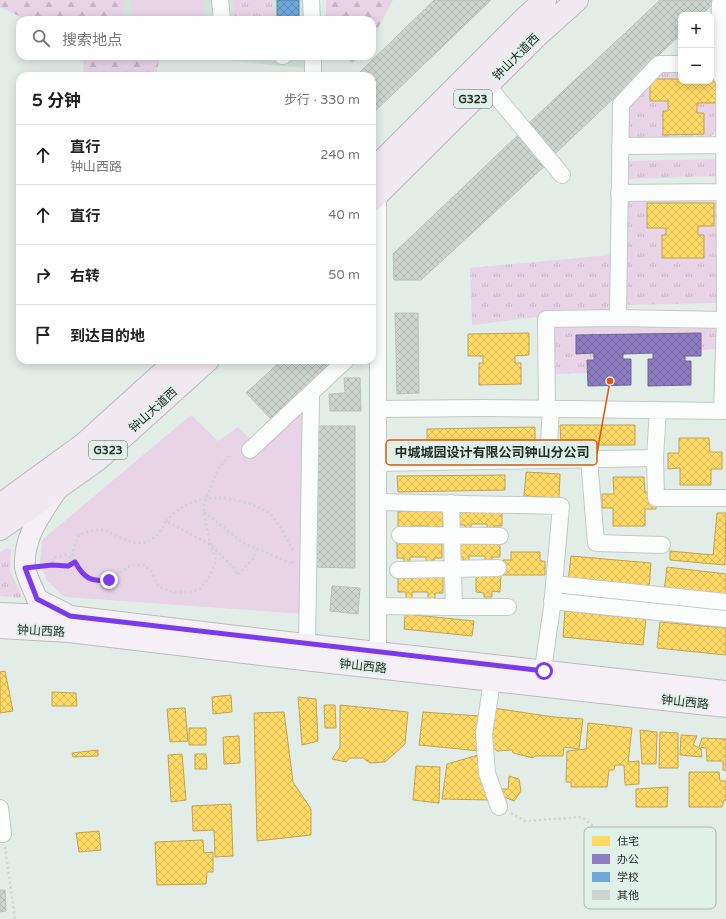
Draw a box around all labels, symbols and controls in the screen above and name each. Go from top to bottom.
map controls [678,12,714,84]
button: + [678,12,714,48]
search box [16,16,376,60]
icon: search [30,27,52,49]
text: 搜索地点 [62,31,122,49]
street label: 钟山大道西 [490,31,542,83]
button: − [678,48,714,84]
text: 5 分钟 [32,90,81,111]
road number: G323 [454,90,492,108]
text: 步行 · 330 m [284,92,360,108]
text: 直行 [70,138,100,156]
icon: ahead [32,144,54,166]
text: 240 m [320,147,360,163]
text: 钟山西路 [70,159,122,175]
icon: ahead [32,204,54,226]
text: 直行 [70,207,100,225]
text: 40 m [328,207,360,223]
icon: right [32,264,54,286]
text: 右转 [70,267,100,285]
text: 50 m [328,267,360,283]
icon: arrive [32,324,54,346]
text: 到达目的地 [70,327,145,345]
street label: 钟山大道西 [126,385,180,435]
callout: 中城城园设计有限公司钟山分公司 [386,440,597,465]
road number: G323 [89,441,127,459]
text: 中城城园设计有限公司钟山分公司 [394,445,590,461]
route end [100,571,118,589]
street label: 钟山西路 [17,623,65,639]
street label: 钟山西路 [338,657,388,675]
route start [535,662,553,680]
street label: 钟山西路 [660,693,710,711]
legend [584,827,716,909]
text: 住宅 [617,835,639,848]
text: 办公 [617,853,639,866]
text: 学校 [617,871,639,884]
text: 其他 [617,889,639,902]

